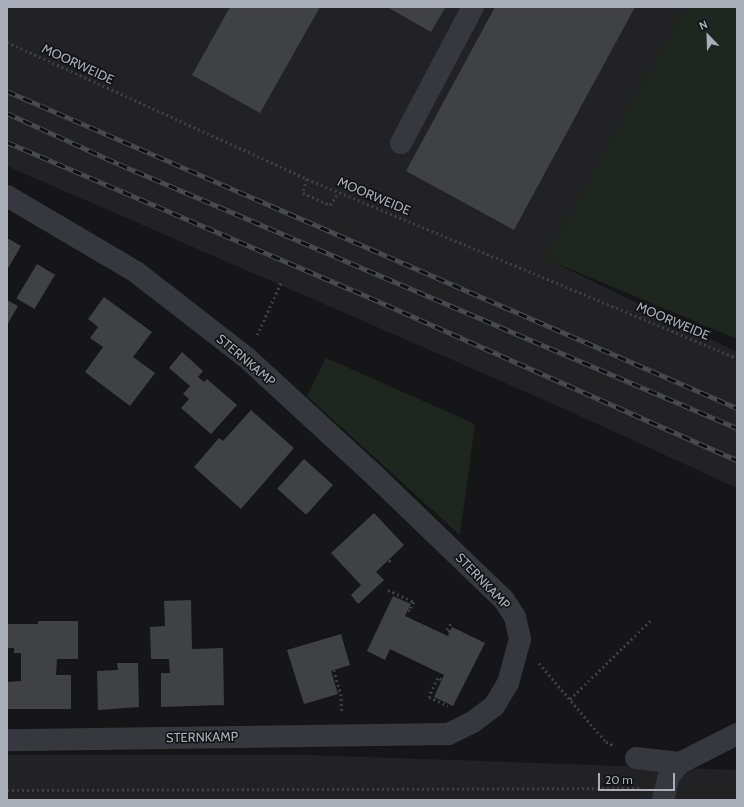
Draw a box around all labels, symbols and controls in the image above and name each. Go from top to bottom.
north arrow [688,16,728,56]
text: N [697,17,710,33]
street label: MOORWEIDE [39,40,117,88]
street label: MOORWEIDE [335,174,413,218]
street label: MOORWEIDE [634,299,712,343]
street label: STERNKAMP [213,331,279,389]
street label: STERNKAMP [452,550,514,612]
street label: STERNKAMP [166,729,238,745]
scale bar [600,765,677,791]
text: 20 m [605,772,633,787]

